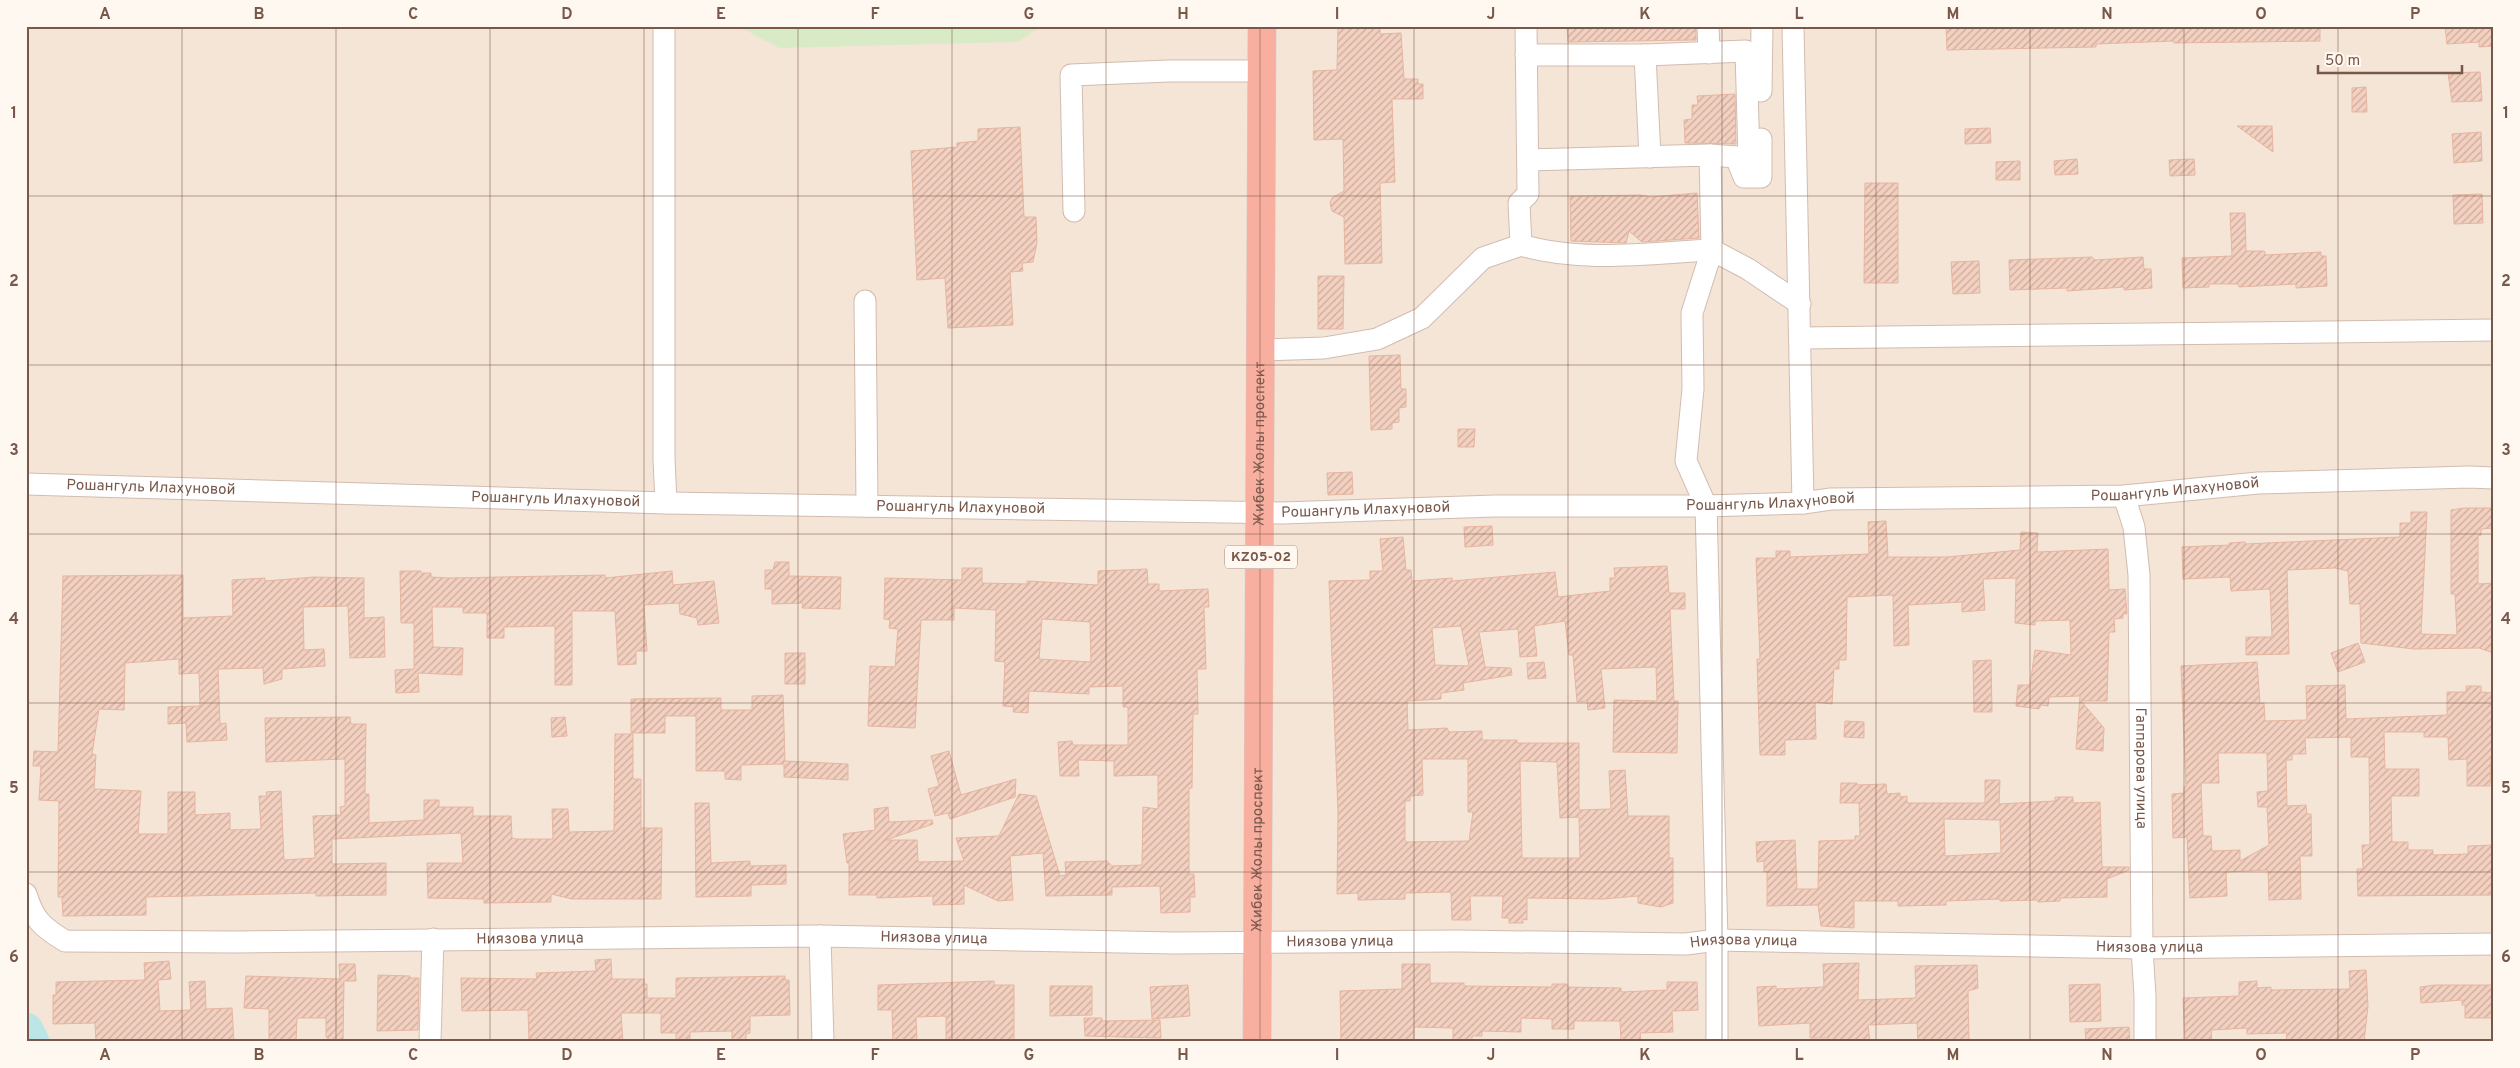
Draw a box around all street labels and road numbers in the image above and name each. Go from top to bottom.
street label: Жибек Жолы проспект [1250,362,1270,526]
street label: Рошангуль Илахуновой [2090,473,2260,506]
street label: Рошангуль Илахуновой [66,476,236,500]
street label: Рошангуль Илахуновой [471,488,641,512]
street label: Рошангуль Илахуновой [1686,489,1855,516]
street label: Рошангуль Илахуновой [876,497,1045,519]
street label: Рошангуль Илахуновой [1281,498,1450,523]
road number: KZ05-02 [1225,546,1297,568]
street label: Гаппарова улица [2131,707,2151,829]
street label: Жибек Жолы проспект [1248,768,1268,932]
street label: Ниязова улица [880,928,988,949]
street label: Ниязова улица [476,929,584,949]
street label: Ниязова улица [1689,931,1797,953]
street label: Ниязова улица [1286,932,1394,952]
street label: Ниязова улица [2096,938,2203,958]

